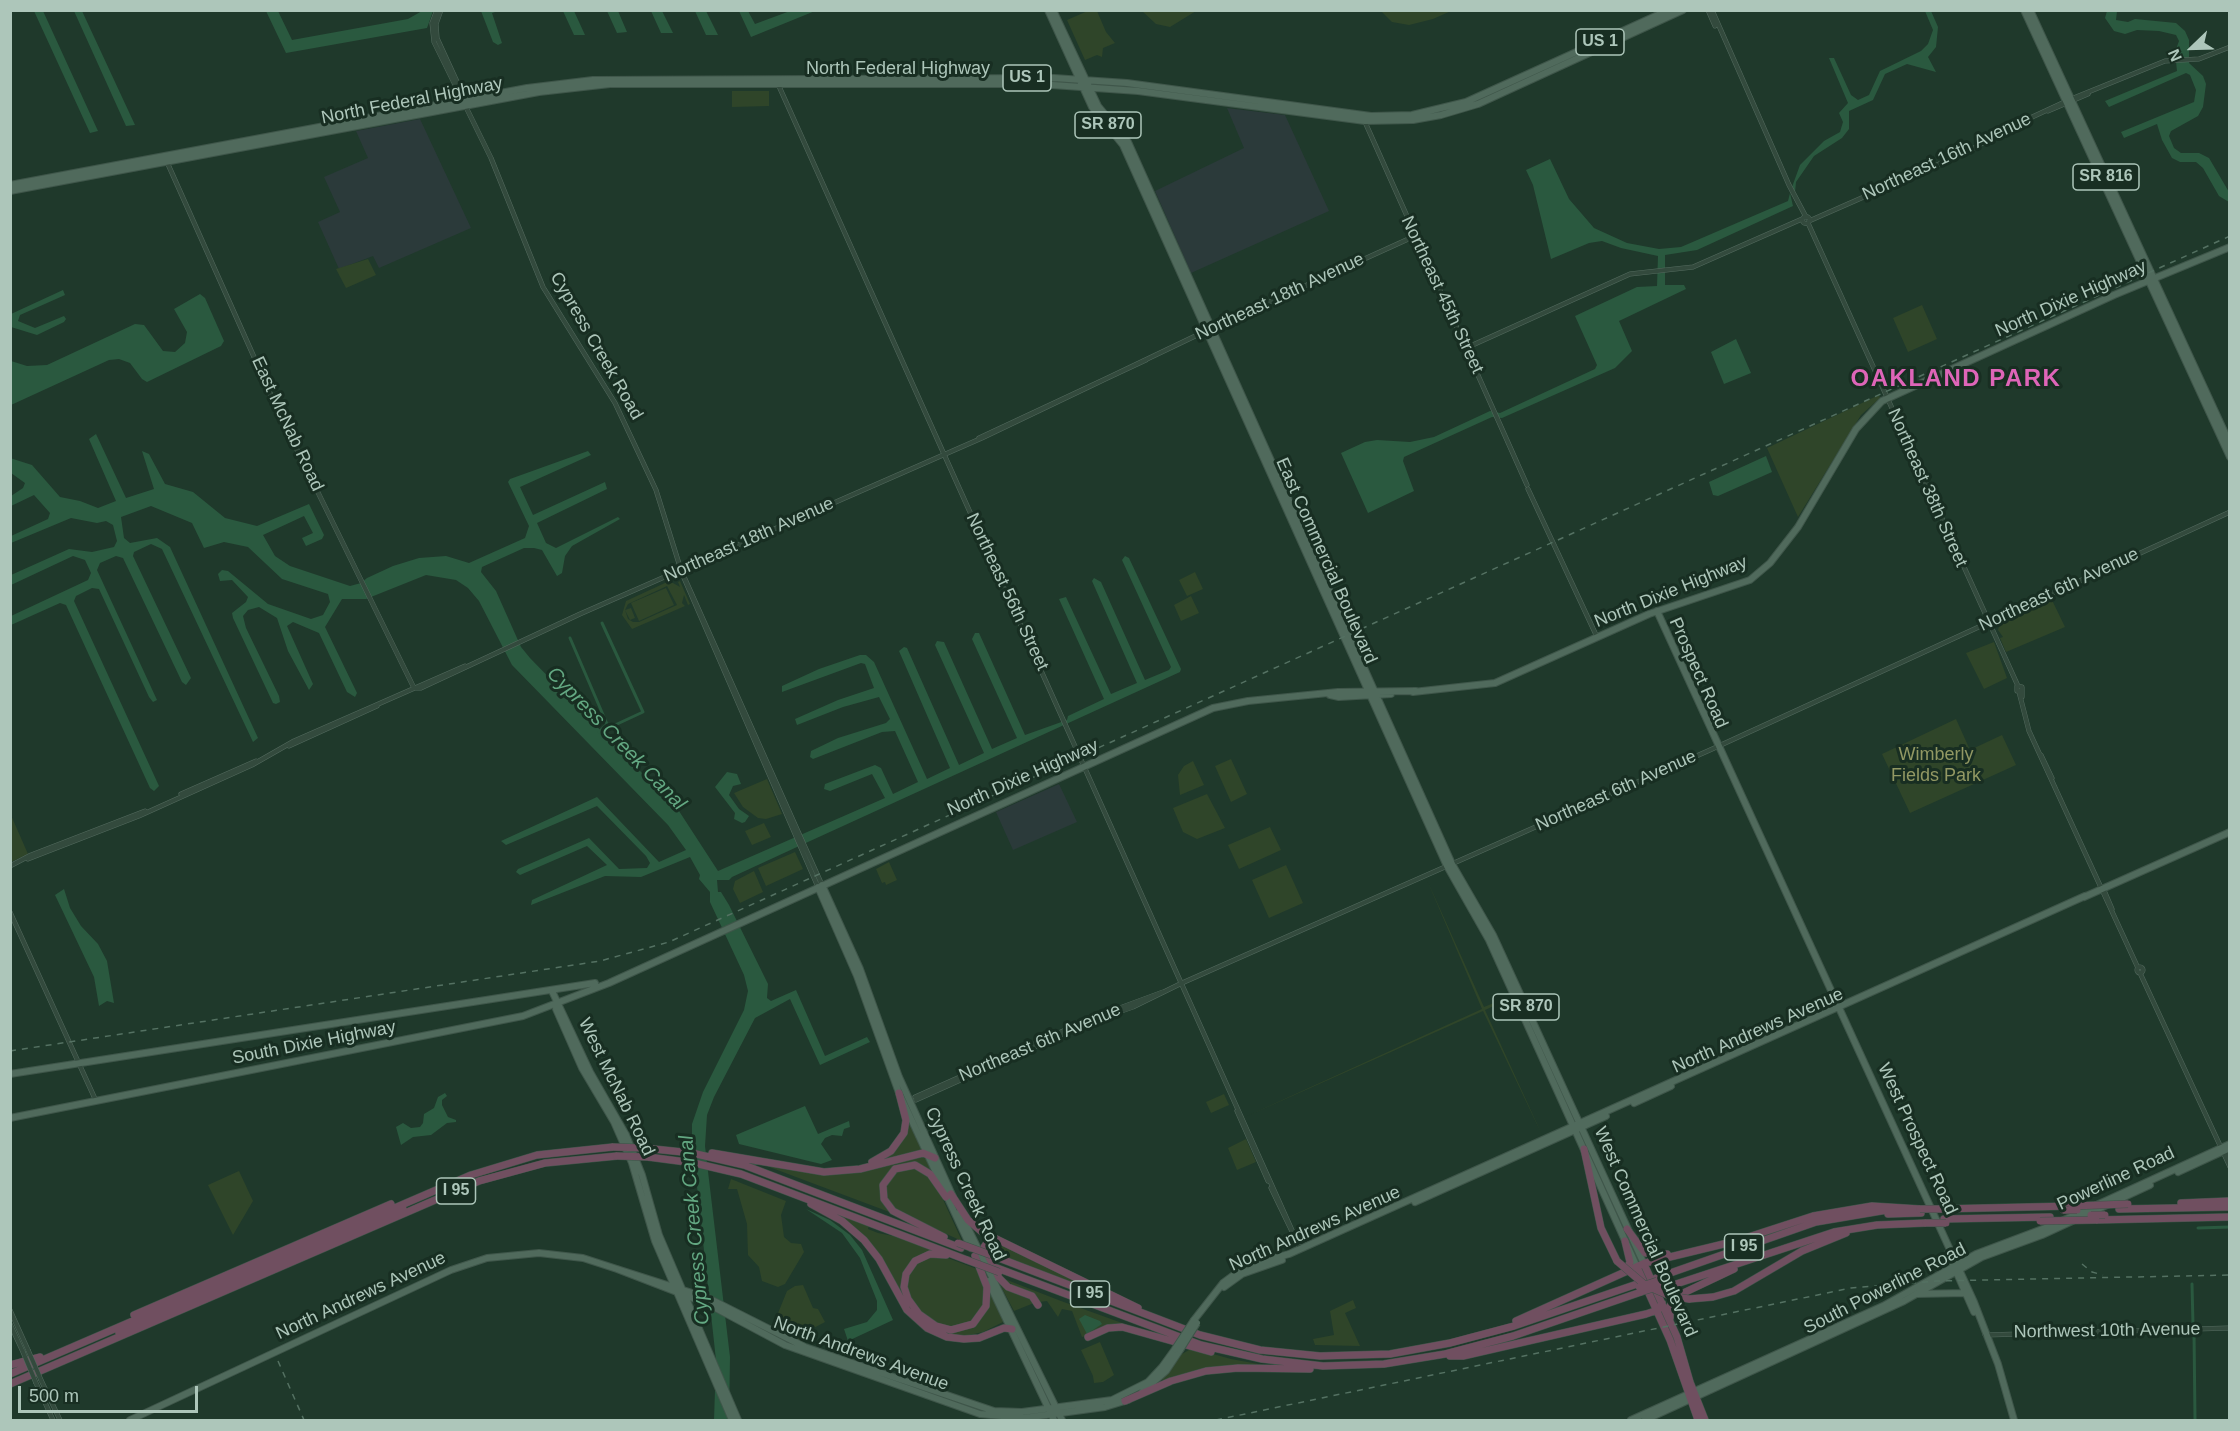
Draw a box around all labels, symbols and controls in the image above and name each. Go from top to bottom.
north arrow [2162,18,2222,78]
road number: US 1 [1576,29,1624,55]
text: N [2165,47,2185,64]
street label: North Federal Highway [806,58,990,80]
road number: US 1 [1003,65,1051,91]
street label: North Federal Highway [320,73,504,129]
street label: Northeast 16th Avenue [1859,108,2035,206]
road number: SR 870 [1075,112,1141,138]
road number: SR 816 [2073,164,2139,190]
street label: Northeast 45th Street [1396,213,1488,377]
street label: Northeast 18th Avenue [1192,248,1368,346]
street label: North Dixie Highway [1992,256,2150,342]
street label: Cypress Creek Road [545,268,647,424]
street label: East McNab Road [246,353,328,495]
district label: OAKLAND PARK [1851,365,2061,393]
street label: Northeast 38th Street [1882,405,1972,571]
street label: East Commercial Boulevard [1271,455,1381,667]
street label: Northeast 18th Avenue [661,493,837,587]
street label: Northeast 56th Street [961,510,1053,674]
street label: Northeast 6th Avenue [1976,543,2142,637]
street label: North Dixie Highway [1591,551,1751,633]
street label: Prospect Road [1664,614,1732,732]
water label: Cypress Creek Canal [541,662,691,816]
street label: North Dixie Highway [944,735,1102,821]
park label: Wimberly Fields Park [1891,744,1981,786]
street label: Northeast 6th Avenue [1532,746,1700,836]
street label: North Andrews Avenue [1669,984,1847,1078]
road number: SR 870 [1493,994,1559,1020]
street label: Northeast 6th Avenue [956,999,1124,1087]
street label: West McNab Road [573,1015,659,1159]
street label: South Dixie Highway [230,1017,398,1069]
street label: West Prospect Road [1872,1060,1962,1218]
street label: Cypress Creek Road [920,1104,1010,1264]
street label: West Commercial Boulevard [1589,1124,1701,1340]
water label: Cypress Creek Canal [675,1134,715,1326]
street label: Powerline Road [2054,1142,2178,1216]
road number: I 95 [436,1178,476,1204]
street label: North Andrews Avenue [1226,1182,1404,1276]
road number: I 95 [1724,1234,1764,1260]
street label: South Powerline Road [1800,1239,1970,1339]
street label: North Andrews Avenue [273,1247,449,1345]
road number: I 95 [1070,1281,1110,1307]
street label: North Andrews Avenue [770,1312,952,1396]
street label: Northwest 10th Avenue [2013,1319,2201,1343]
scale bar [21,1374,201,1412]
text: 500 m [29,1386,79,1406]

